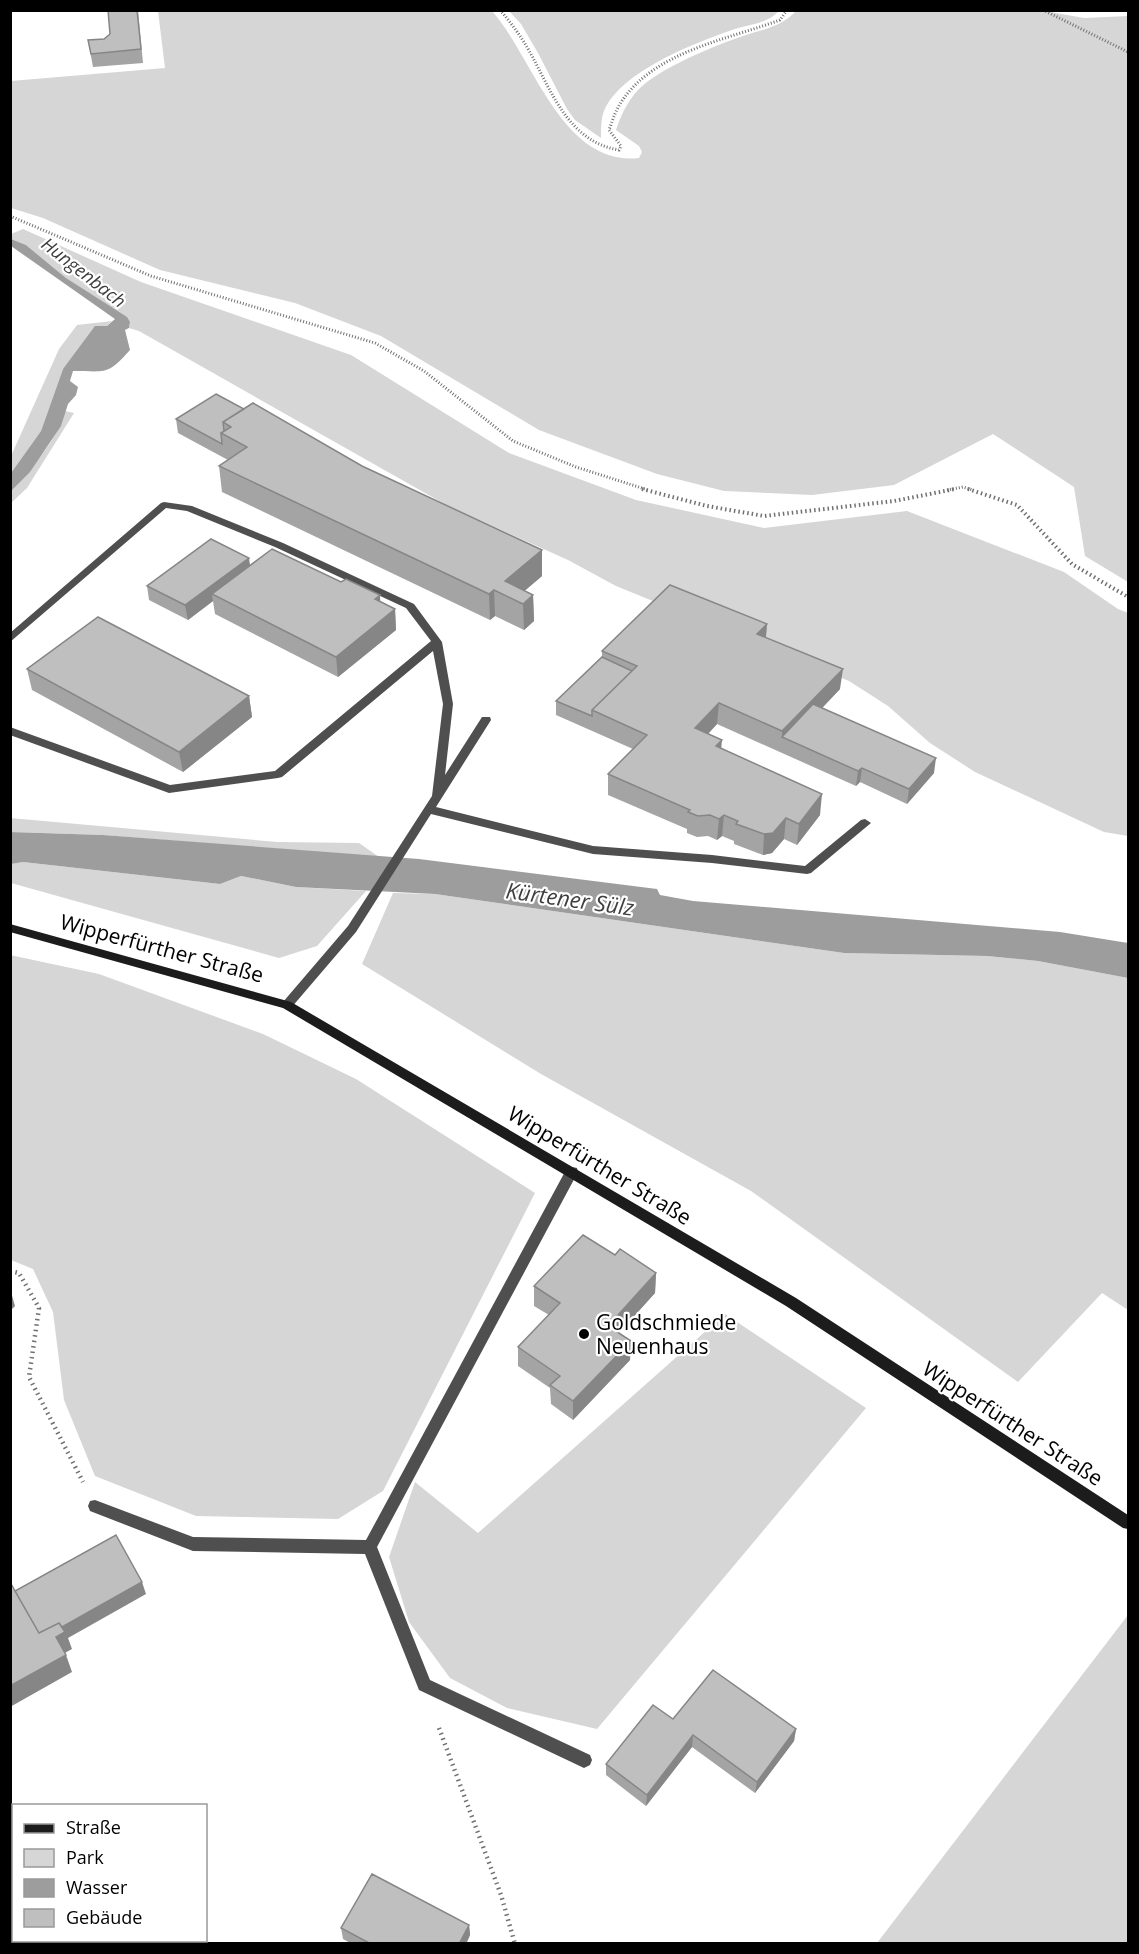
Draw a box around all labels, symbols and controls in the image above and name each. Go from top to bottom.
water label: Hungenbach [37,232,131,312]
water label: Kürtener Sülz [504,874,636,922]
street label: Wipperfürther Straße [57,907,267,989]
street label: Wipperfürther Straße [503,1099,697,1231]
place label: Goldschmiede Neuenhaus [596,1308,736,1360]
marker: Goldschmiede Neuenhaus [577,1327,591,1341]
street label: Wipperfürther Straße [917,1354,1109,1492]
legend [12,1804,207,1942]
text: Straße [66,1815,121,1839]
text: Park [66,1845,104,1869]
text: Wasser [66,1875,128,1899]
text: Gebäude [66,1905,142,1929]

